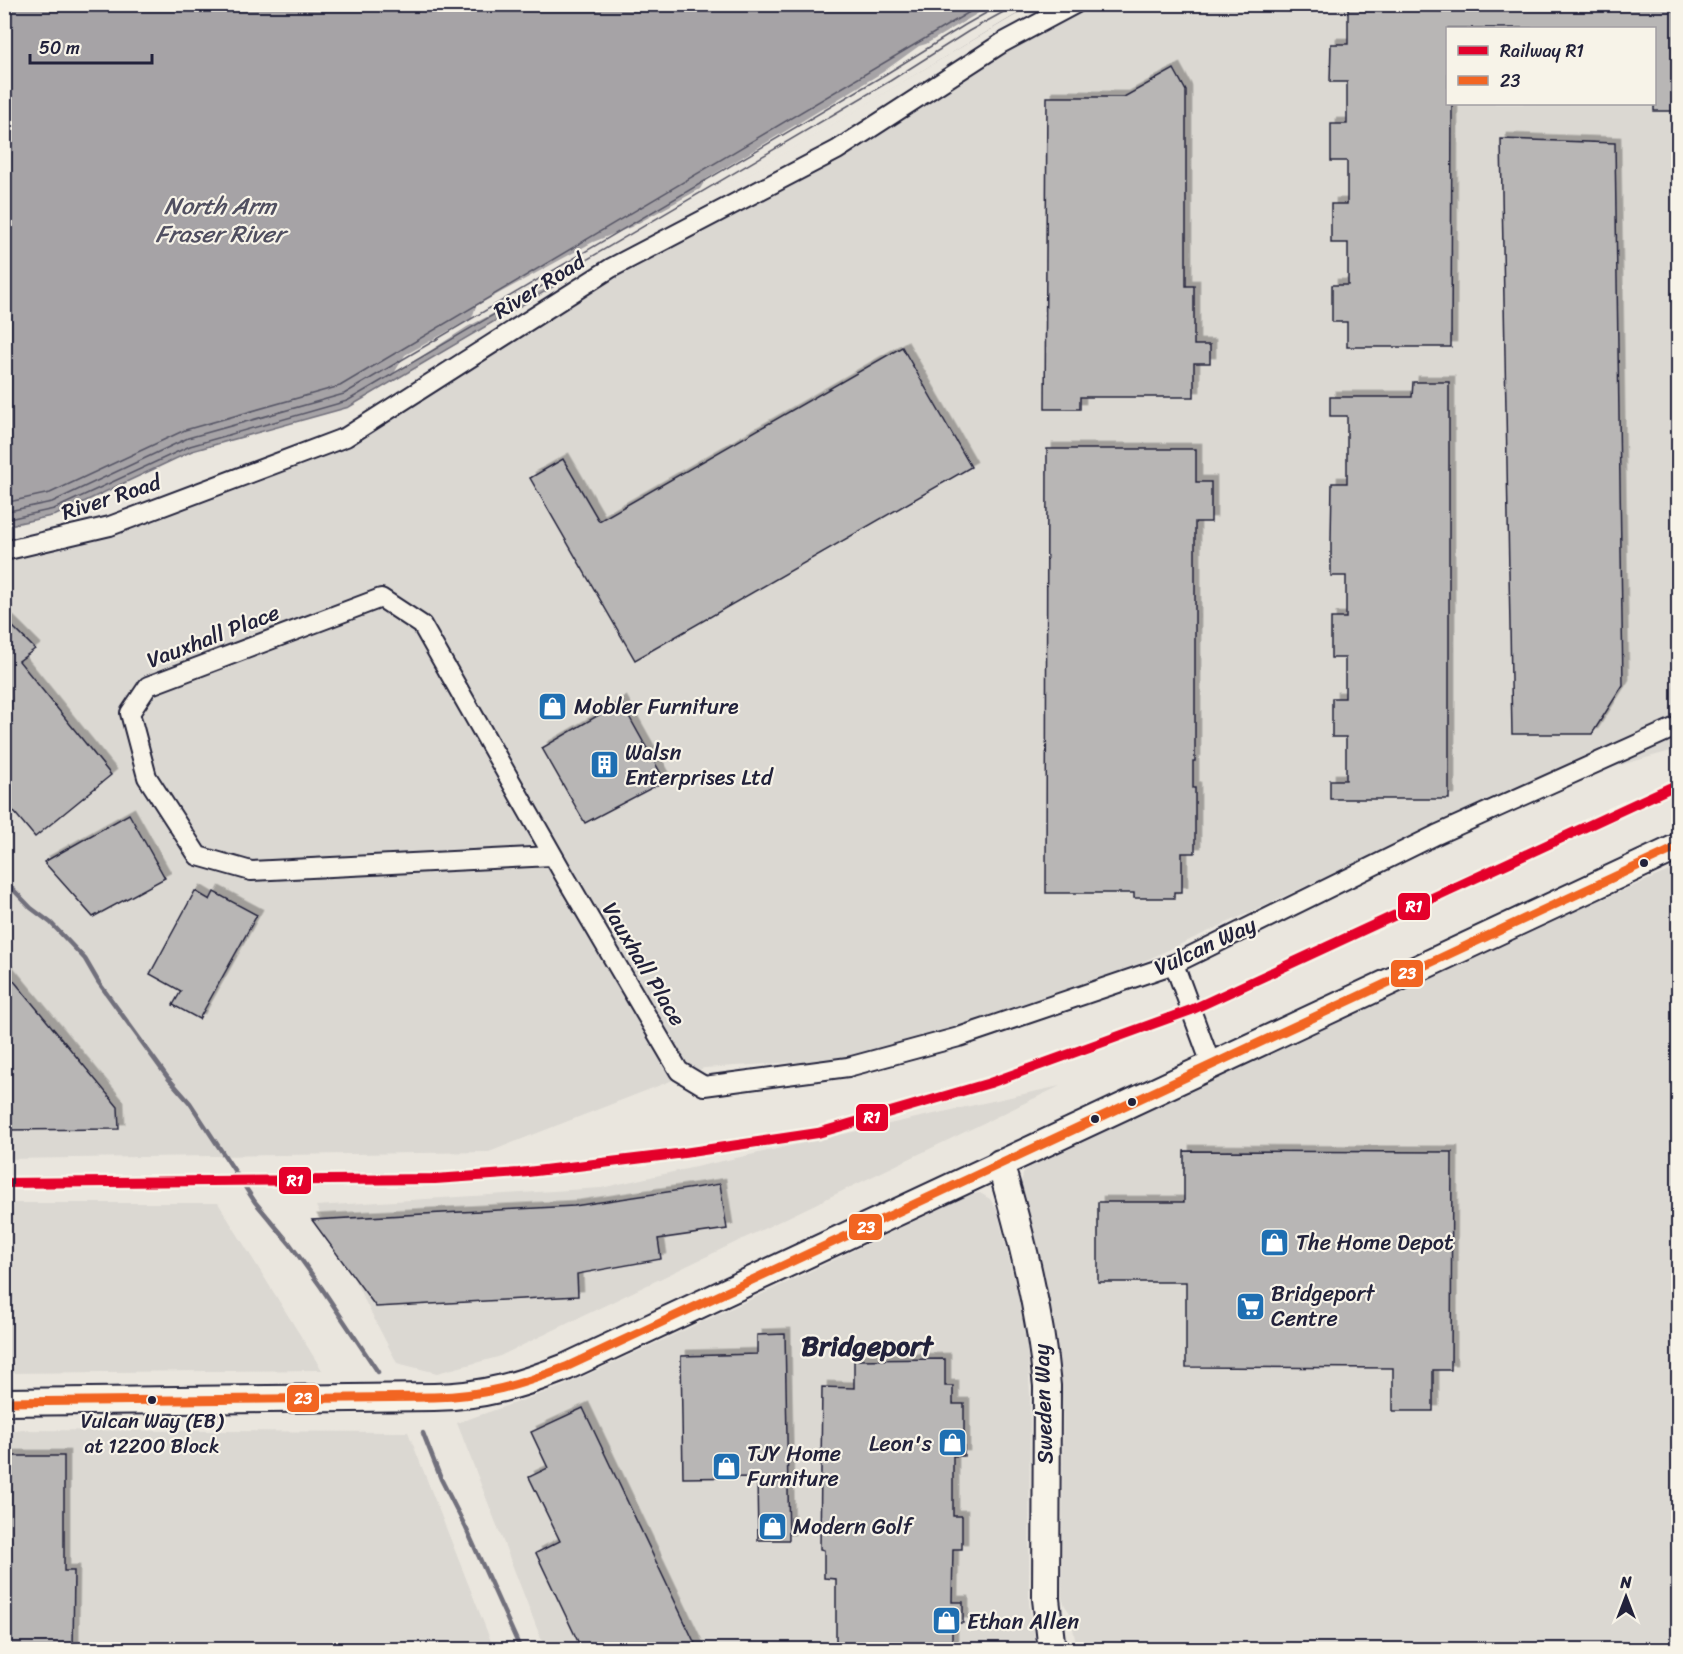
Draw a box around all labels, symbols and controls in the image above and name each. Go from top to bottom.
scale bar [30,27,152,65]
legend [1446,27,1656,105]
text: 50 m [39,32,80,64]
text: Railway R1 [1500,35,1584,67]
text: 23 [1500,65,1520,97]
water label: North Arm Fraser River [156,185,289,255]
street label: River Road [485,242,594,330]
street label: River Road [56,462,167,531]
street label: Vauxhall Place [141,593,285,679]
place label: Mobler Furniture [574,687,739,726]
shop icon: Mobler Furniture [537,690,569,722]
place label: Walsn Enterprises Ltd [625,733,774,797]
building icon: Walsn Enterprises Ltd [588,749,620,781]
unlabelled marker [1638,857,1650,869]
line badge: R1 [1397,892,1431,921]
text: R1 [1405,892,1422,921]
street label: Vauxhall Place [591,894,697,1034]
street label: Vulcan Way [1147,905,1263,987]
line badge: 23 [1390,959,1424,988]
text: 23 [1397,959,1416,988]
unlabelled marker [1126,1096,1138,1108]
line badge: R1 [855,1103,889,1132]
text: R1 [863,1103,880,1132]
unlabelled marker [1089,1113,1101,1125]
line badge: R1 [278,1166,312,1195]
text: R1 [286,1166,303,1195]
line badge: 23 [848,1213,883,1241]
text: 23 [856,1213,875,1242]
place label: The Home Depot [1296,1223,1454,1262]
shop icon: The Home Depot [1259,1226,1291,1258]
place label: Bridgeport Centre [1271,1274,1376,1338]
supermarket icon: Bridgeport Centre [1234,1290,1266,1322]
district label: Bridgeport [801,1321,934,1370]
street label: Sweden Way [1021,1343,1065,1465]
line badge: 23 [286,1384,320,1413]
text: 23 [293,1384,312,1413]
marker: Vulcan Way (EB) at 12200 Block [146,1394,158,1406]
place label: Vulcan Way (EB) at 12200 Block [81,1404,224,1464]
place label: Leon's [869,1424,933,1463]
shop icon: Leon's [937,1427,969,1459]
place label: TJY Home Furniture [747,1434,841,1498]
shop icon: TJY Home Furniture [710,1450,742,1482]
place label: Modern Golf [793,1507,915,1546]
shop icon: Modern Golf [756,1510,788,1542]
north arrow [1596,1567,1656,1627]
text: N [1619,1568,1632,1597]
place label: Ethan Allen [967,1602,1079,1641]
shop icon: Ethan Allen [930,1605,962,1637]

